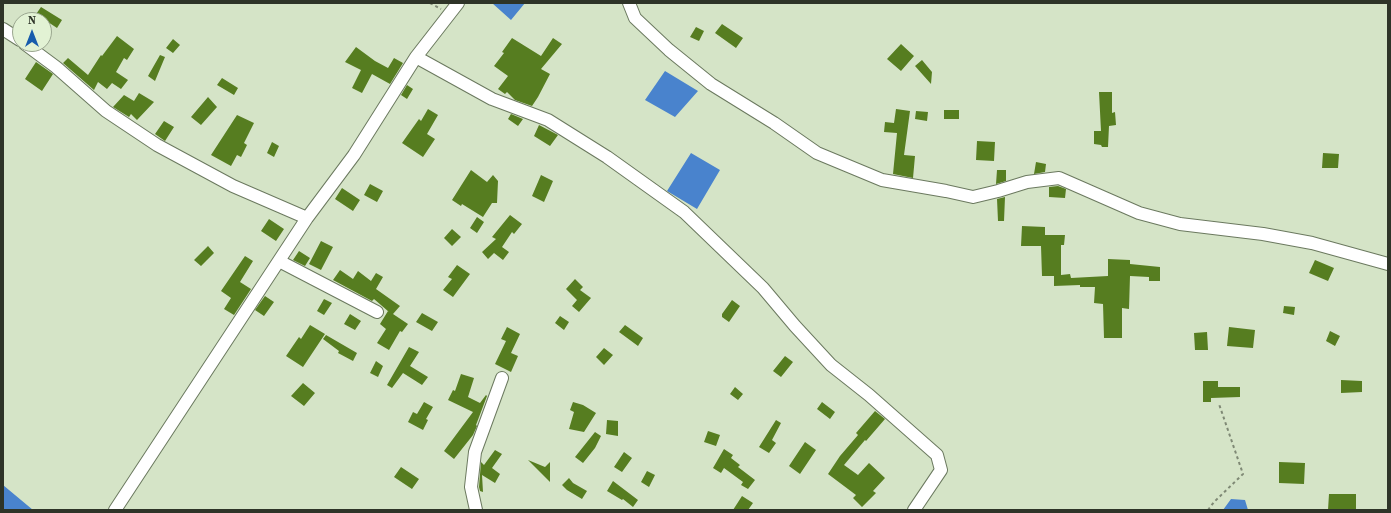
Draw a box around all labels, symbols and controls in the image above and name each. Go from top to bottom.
north arrow [12,12,52,52]
text: N [28,13,36,28]

